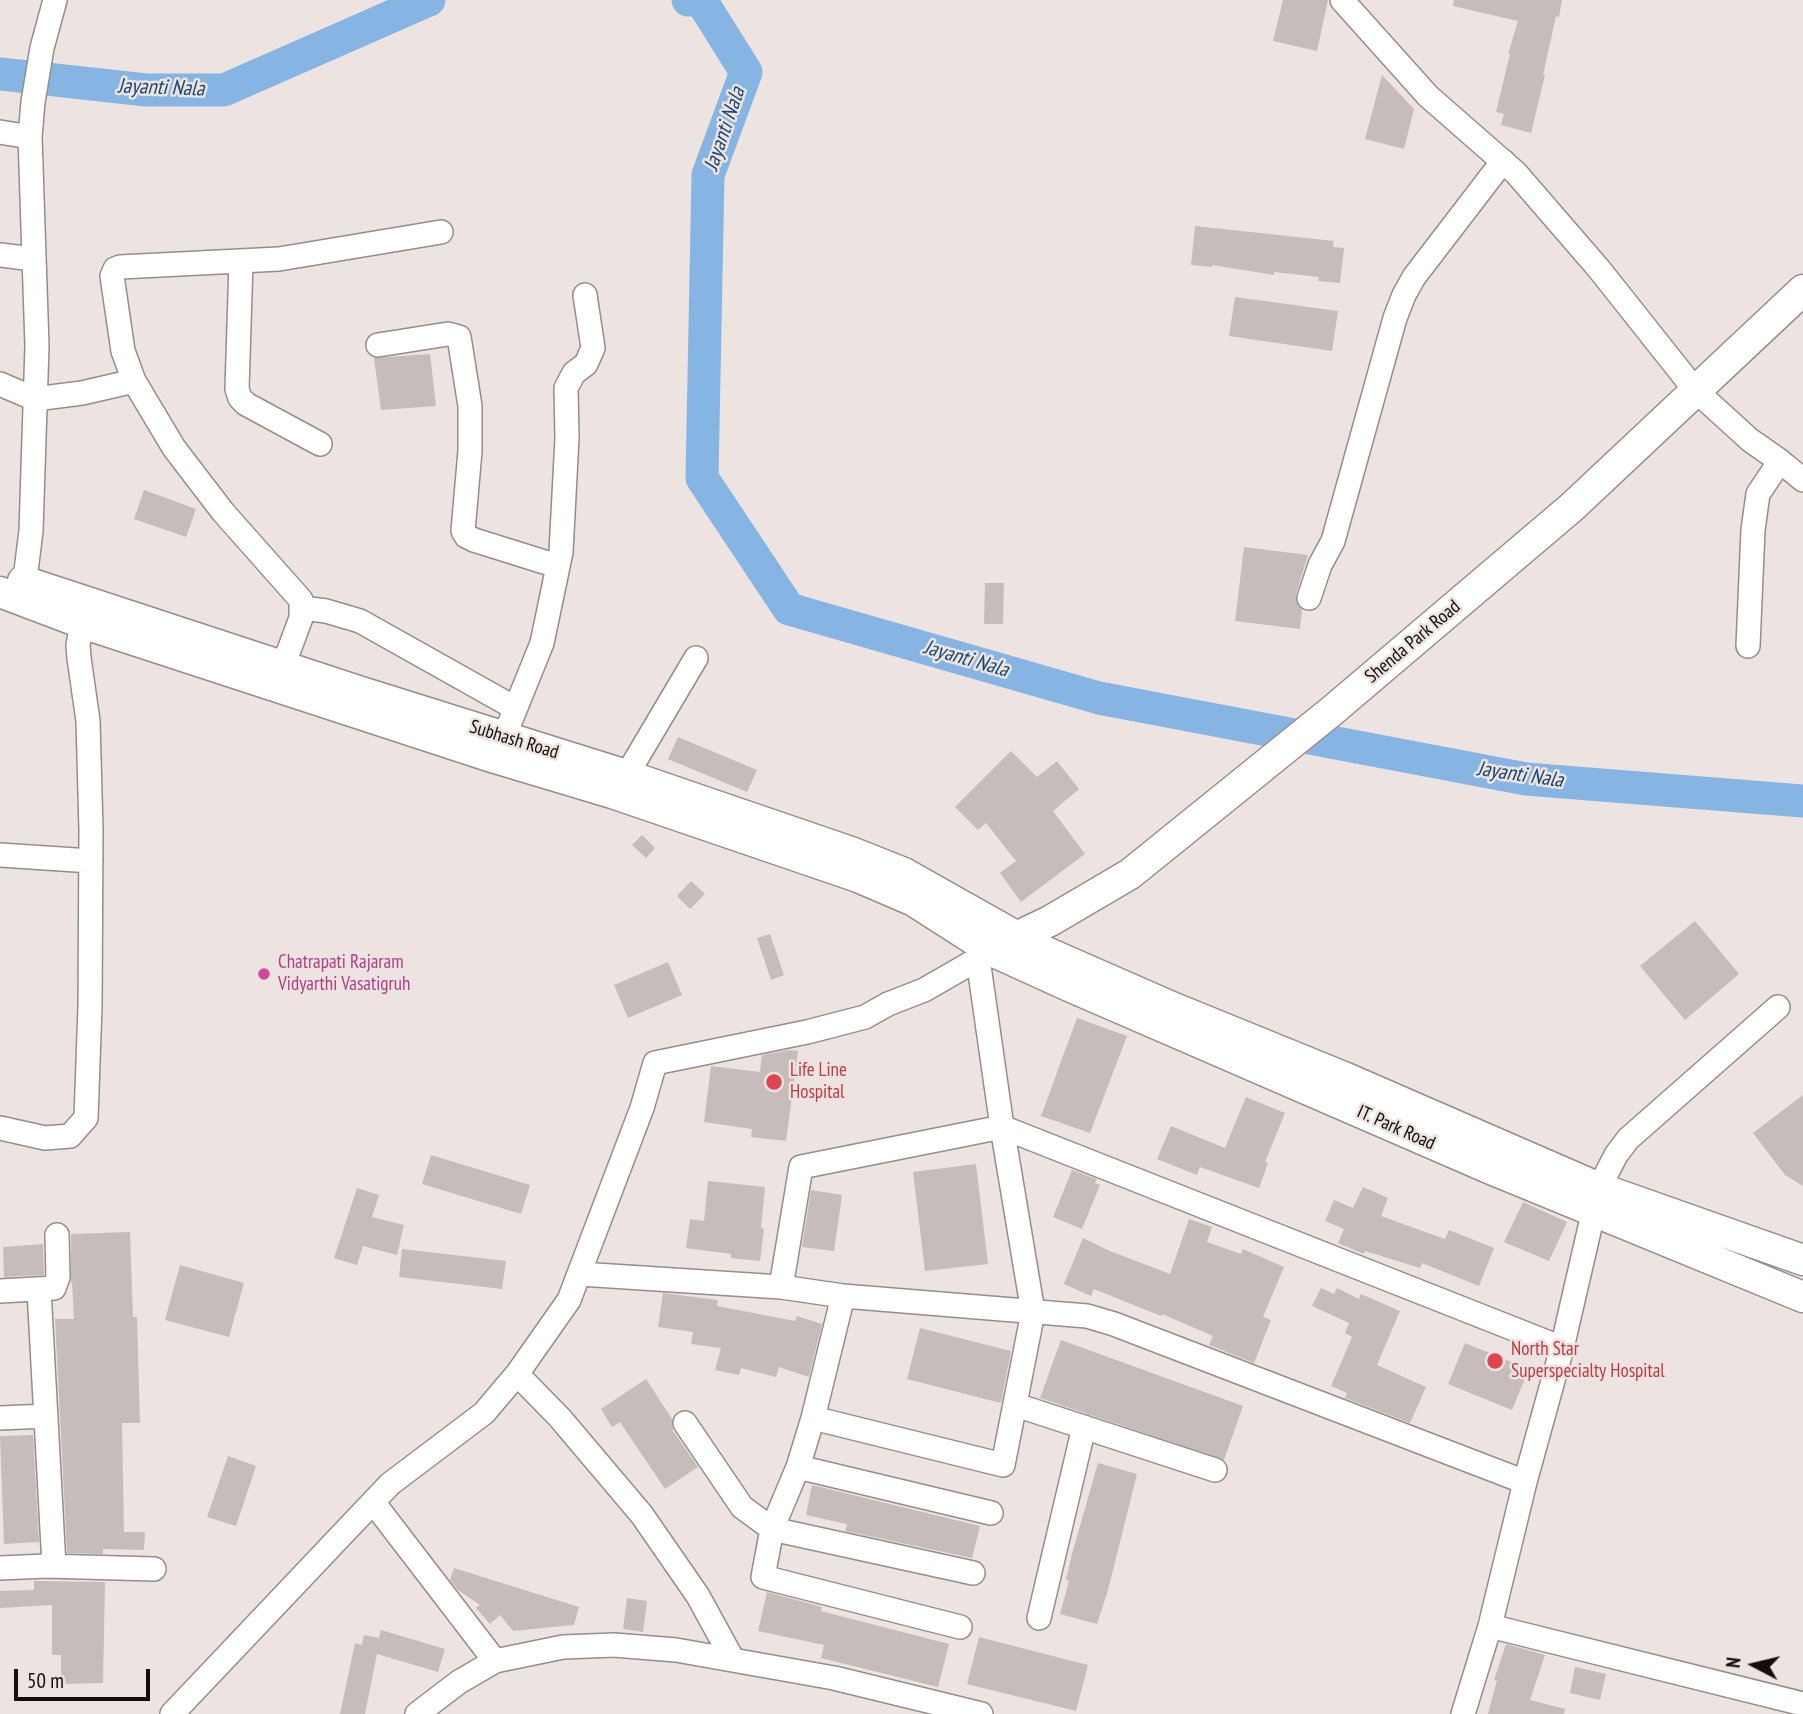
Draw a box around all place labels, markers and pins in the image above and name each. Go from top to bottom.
place label: Chatrapati Rajaram Vidyarthi Vasatigruh [278,952,410,996]
marker: Chatrapati Rajaram Vidyarthi Vasatigruh [256,966,272,982]
place label: Life Line Hospital [790,1060,847,1104]
marker: Life Line Hospital [764,1072,784,1092]
place label: North Star Superspecialty Hospital [1511,1339,1665,1383]
marker: North Star Superspecialty Hospital [1485,1351,1505,1371]

